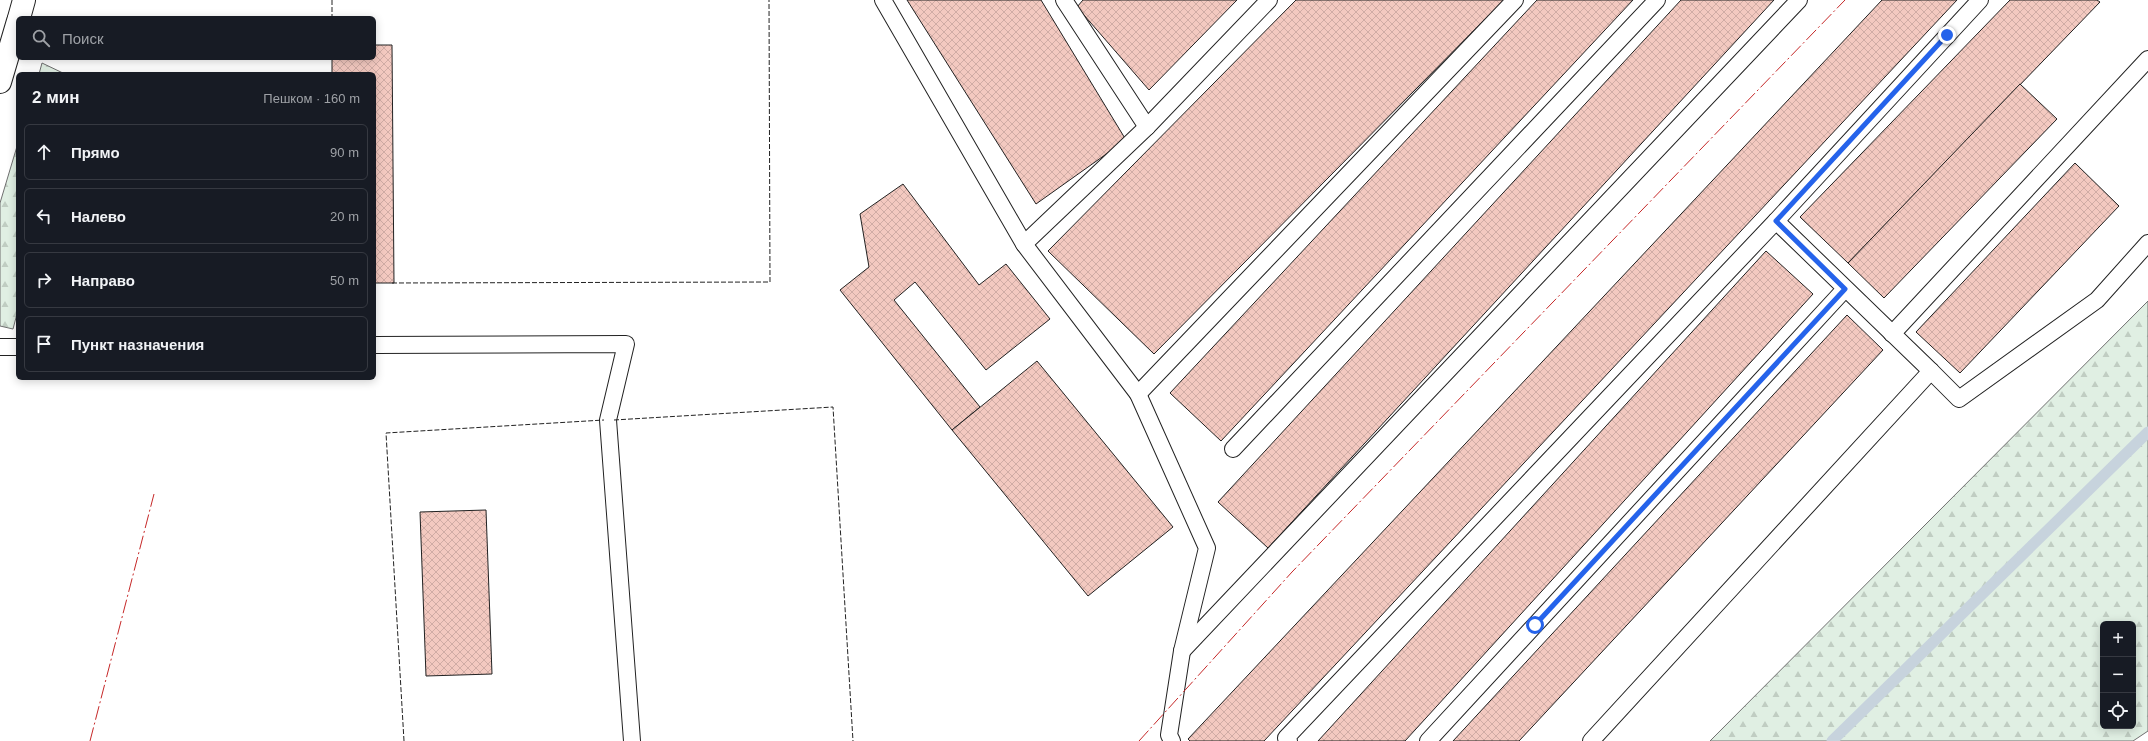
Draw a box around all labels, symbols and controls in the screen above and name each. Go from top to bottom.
search box [16,16,376,60]
route end [1938,26,1956,44]
icon: search [30,27,52,49]
text: Поиск [62,30,104,47]
text: 2 мин [32,88,79,107]
text: Пешком · 160 m [263,91,360,106]
icon: ahead [33,141,55,163]
text: Прямо [71,144,120,161]
text: 90 m [330,145,359,160]
icon: left [33,205,55,227]
text: Налево [71,208,126,225]
text: 20 m [330,209,359,224]
icon: right [33,269,55,291]
text: Направо [71,272,135,289]
text: 50 m [330,273,359,288]
icon: arrive [33,333,55,355]
text: Пункт назначения [71,336,204,353]
route start [1526,616,1544,634]
map controls [2100,621,2136,729]
button: + [2100,621,2136,657]
button: − [2100,657,2136,693]
button: locate [2100,693,2136,729]

